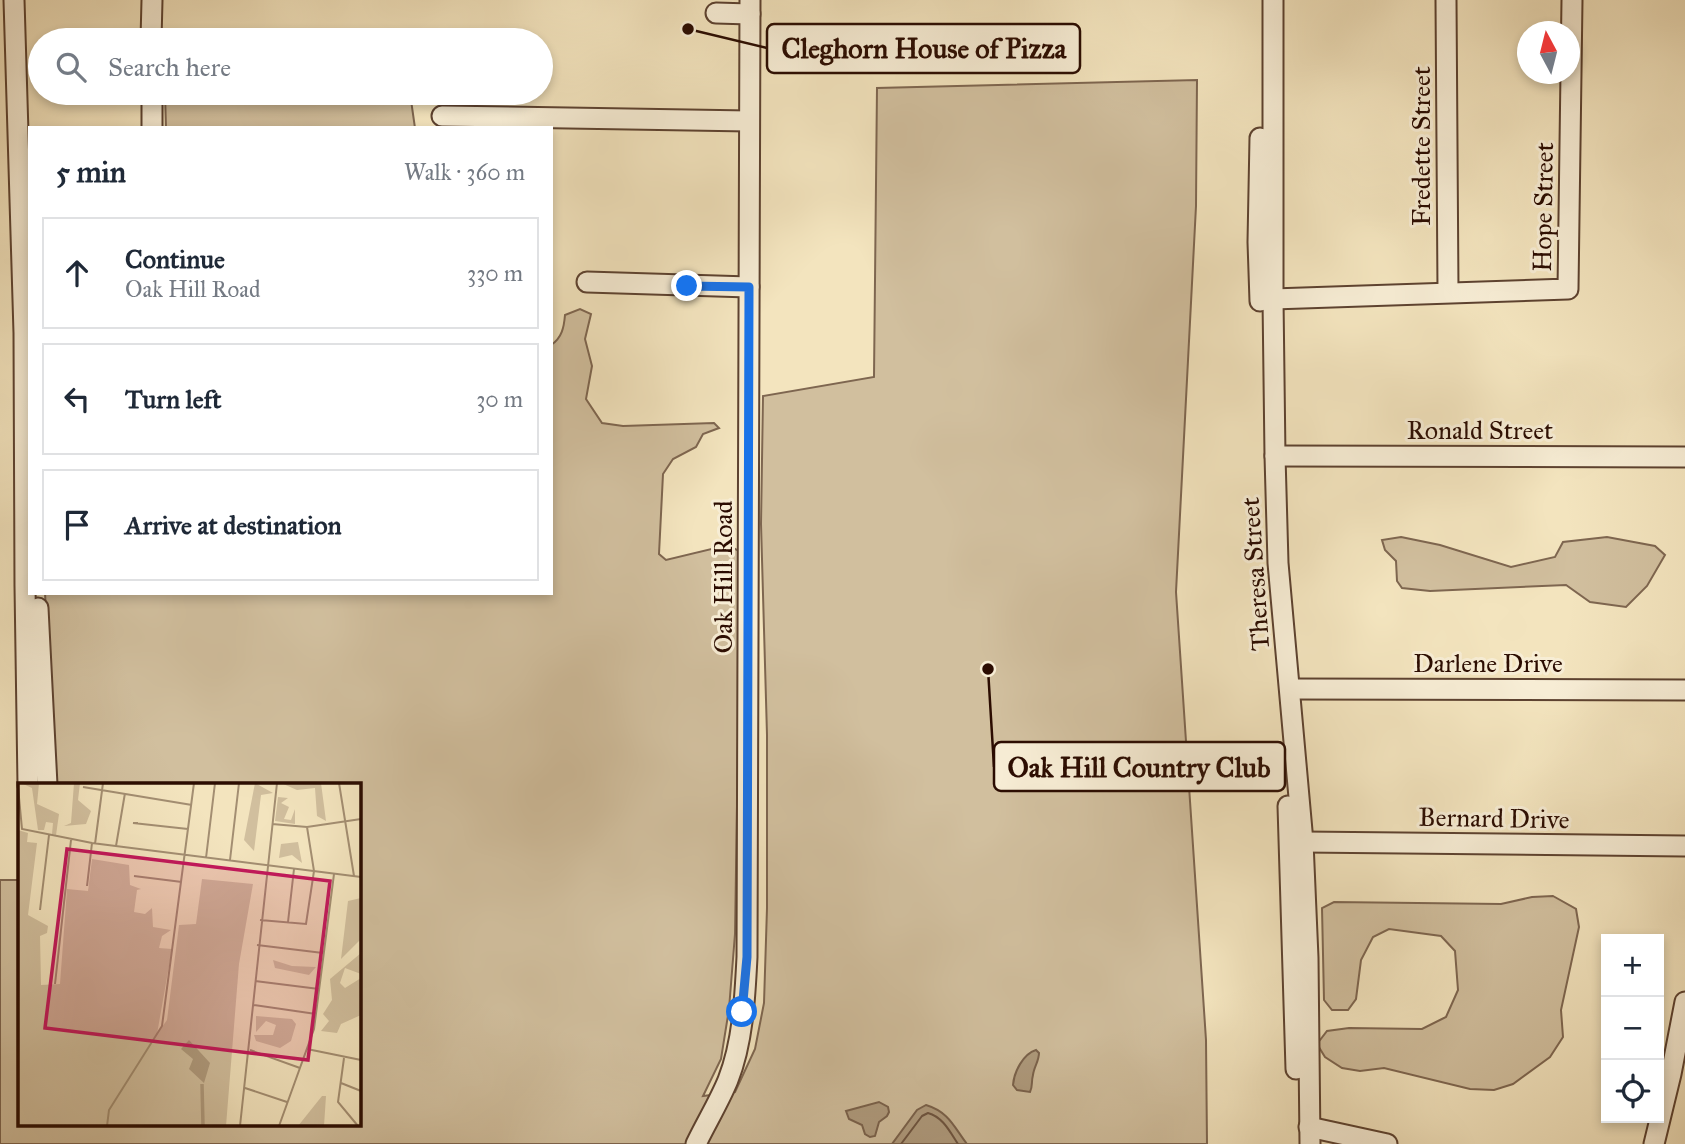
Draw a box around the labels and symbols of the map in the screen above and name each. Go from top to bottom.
north arrow [1517,21,1580,84]
callout: Cleghorn House of Pizza [767,24,1080,73]
text: Cleghorn House of Pizza [782,31,1068,66]
street label: Fredette Street [1405,66,1437,226]
street label: Hope Street [1526,142,1560,272]
route end [671,270,702,301]
street label: Ronald Street [1407,414,1553,446]
street label: Theresa Street [1234,496,1276,652]
street label: Oak Hill Road [707,500,739,654]
street label: Darlene Drive [1413,647,1563,679]
callout: Oak Hill Country Club [994,742,1285,791]
text: Oak Hill Country Club [1007,750,1271,785]
inset map [18,783,360,1126]
street label: Bernard Drive [1418,801,1570,835]
route start [726,996,757,1027]

